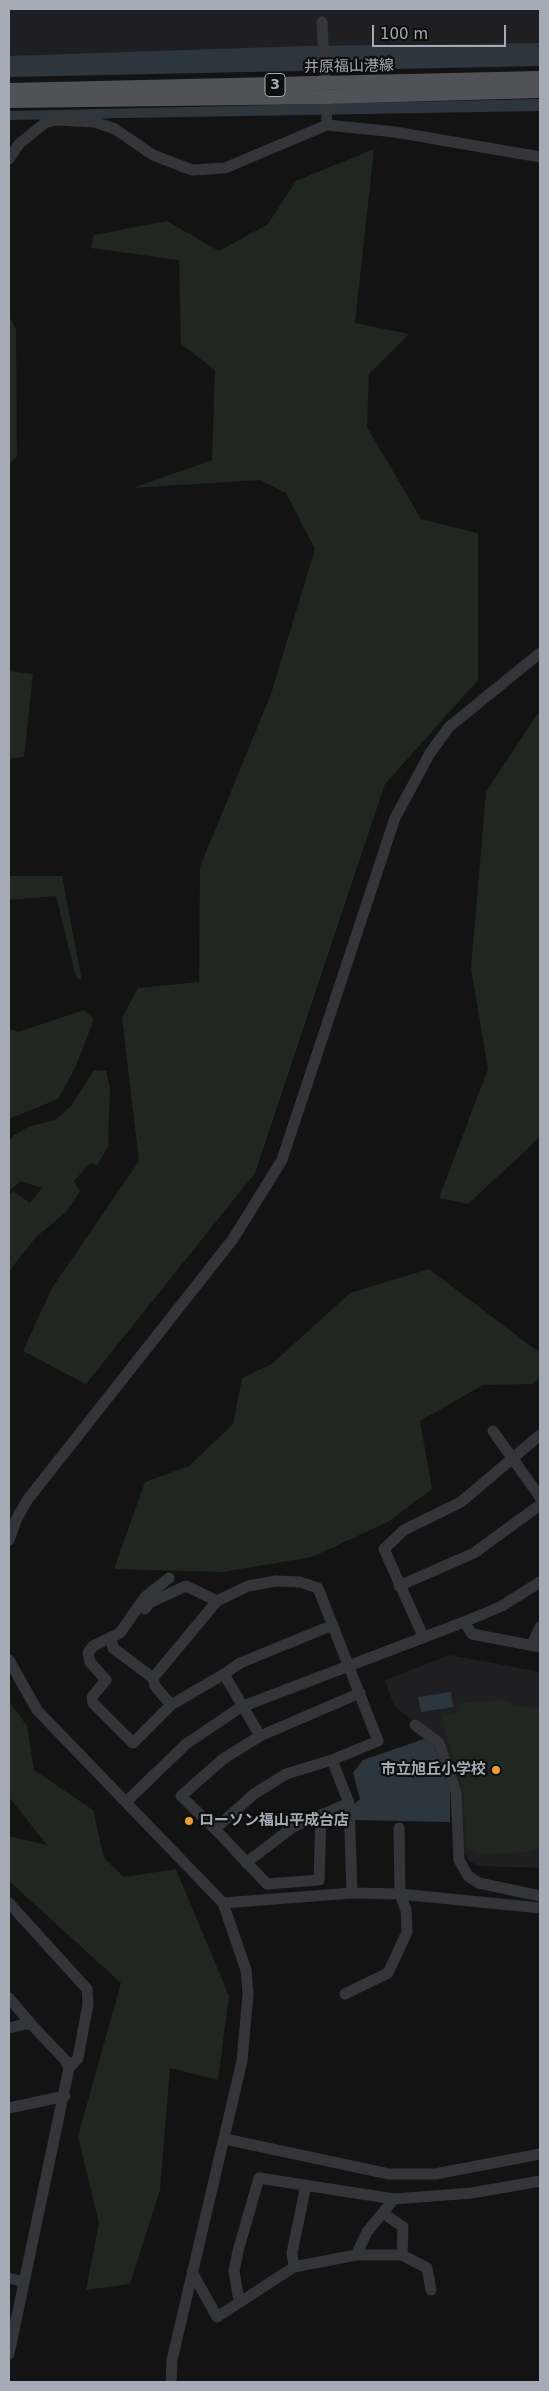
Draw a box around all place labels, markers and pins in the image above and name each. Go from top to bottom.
place label: 市立旭丘小学校 [381,1761,486,1779]
marker: 市立旭丘小学校 [490,1764,502,1776]
place label: ローソン福山平成台店 [199,1812,349,1830]
marker: ローソン福山平成台店 [183,1815,195,1827]

